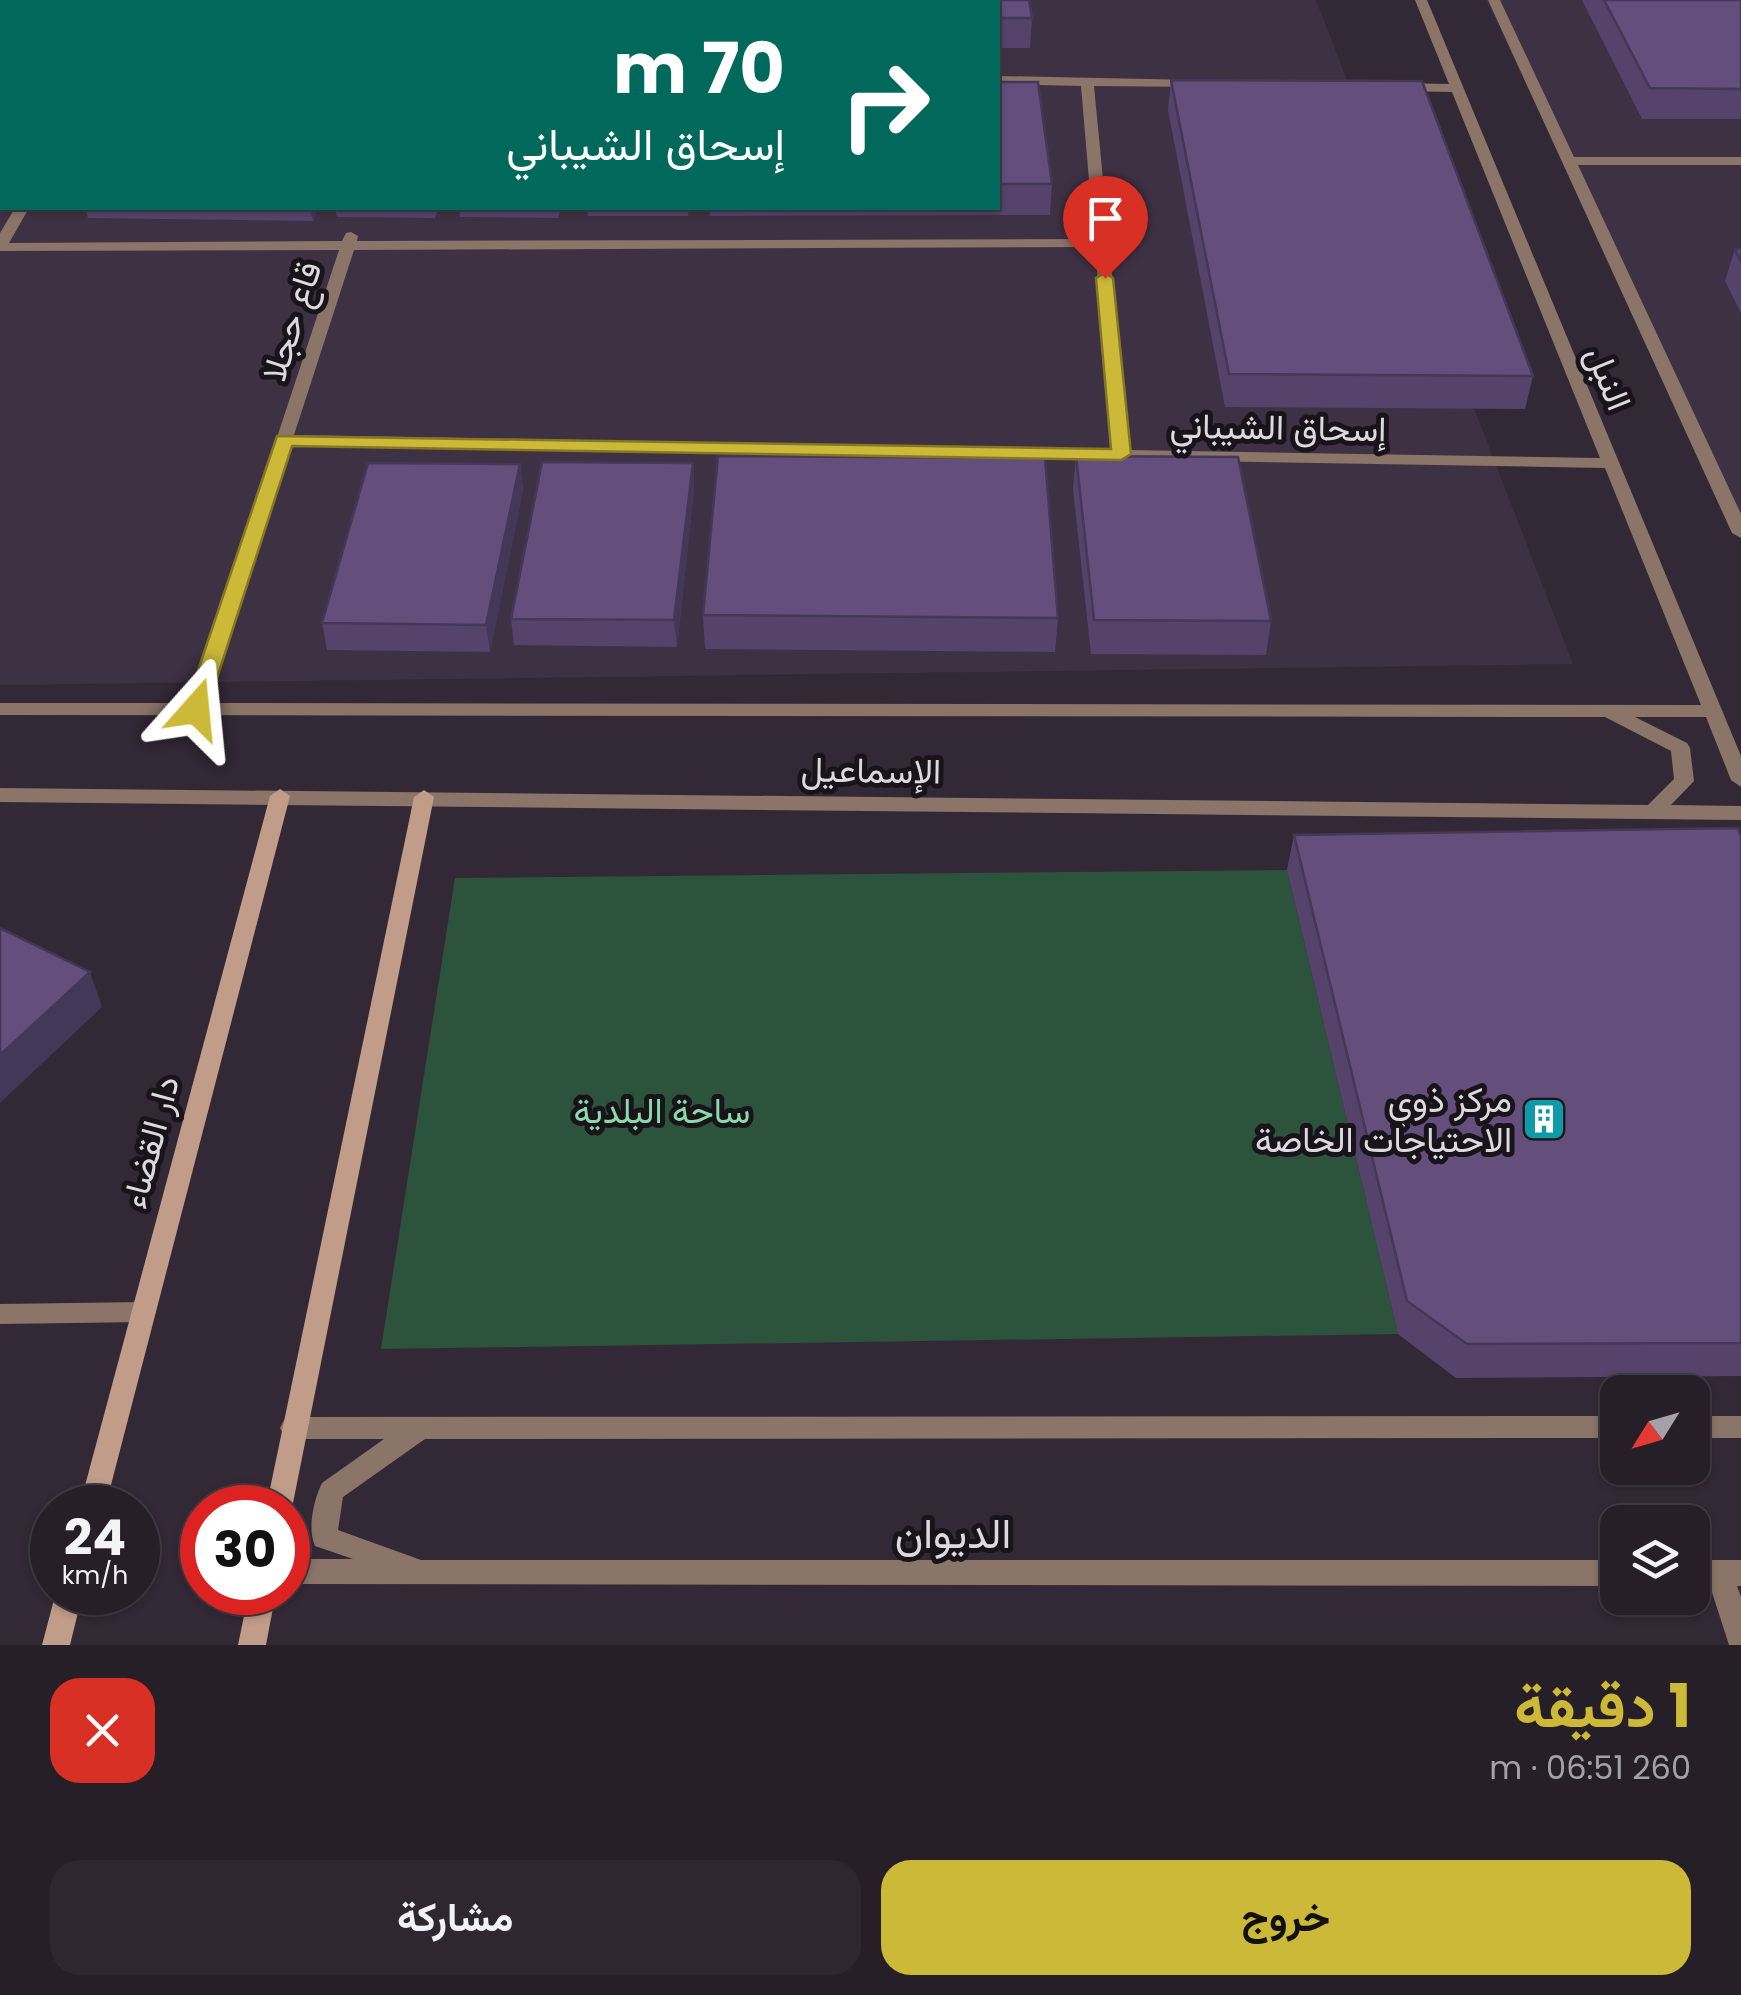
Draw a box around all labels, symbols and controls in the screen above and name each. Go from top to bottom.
text: 70 m [613,19,785,118]
icon: right [820,40,950,170]
text: إسحاق الشيباني [506,113,785,176]
pin [1063,176,1148,279]
icon: arrive [1078,191,1133,246]
street label: قاع حجلا [249,255,333,387]
street label: النبل [1574,338,1644,418]
street label: إسحاق الشيباني [1169,401,1387,458]
position arrow [144,657,248,761]
street label: الإسماعيل [800,744,942,796]
street label: دار القضاء [109,1070,191,1214]
place label: مركز ذوي الاحتياجات الخاصة [1255,1075,1512,1164]
park label: ساحة البلدية [574,1086,750,1135]
building icon: مركز ذوي الاحتياجات الخاصة [1521,1096,1567,1142]
north arrow [1600,1375,1710,1485]
map controls [1600,1375,1710,1615]
speed limit sign: 30 [180,1485,310,1615]
text: 24 [64,1502,126,1573]
street label: الديوان [895,1504,1011,1563]
button: layers [1600,1505,1710,1615]
text: km/h [62,1558,128,1593]
text: 1 دقيقة [1514,1664,1691,1748]
button: close [50,1678,155,1783]
text: 260 m · 06:51 [1489,1745,1691,1790]
button: مشاركة [50,1860,861,1975]
button: خروج [881,1860,1691,1975]

